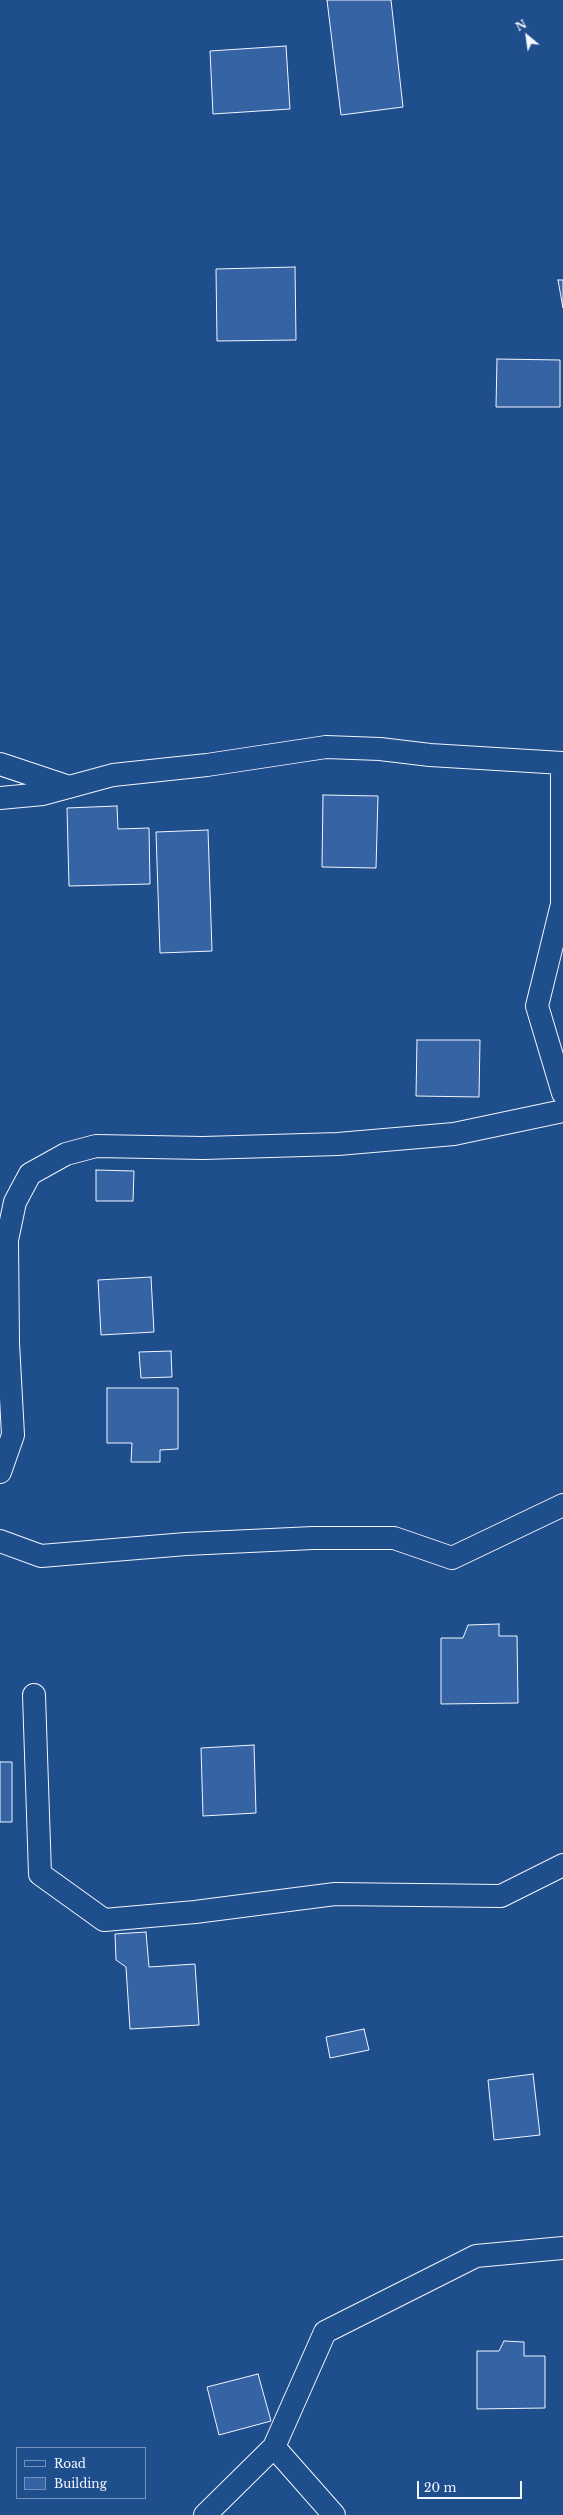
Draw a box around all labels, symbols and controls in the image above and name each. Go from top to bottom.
north arrow [507,16,547,56]
text: N [513,17,529,34]
legend [16,2447,146,2499]
text: Road [54,2456,86,2471]
scale bar [419,2473,524,2499]
text: Building [54,2476,107,2491]
text: 20 m [424,2480,456,2495]

